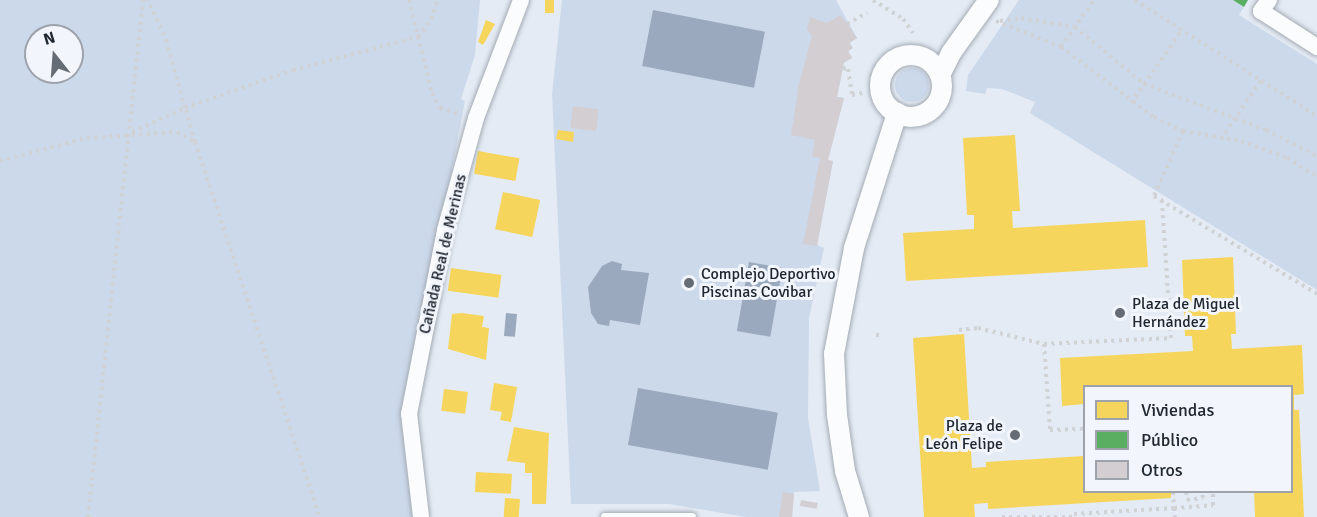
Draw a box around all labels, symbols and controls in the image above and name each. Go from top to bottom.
north arrow [24,24,84,84]
text: N [41,28,58,50]
street label: Cañada Real de Merinas [415,172,471,336]
place label: Complejo Deportivo Piscinas Covibar [701,264,836,302]
marker: Complejo Deportivo Piscinas Covibar [682,276,696,290]
place label: Plaza de Miguel Hernández [1132,294,1240,332]
marker: Plaza de Miguel Hernández [1113,306,1127,320]
legend [1083,385,1293,493]
text: Viviendas [1141,399,1214,421]
place label: Plaza de León Felipe [925,416,1003,454]
marker: Plaza de León Felipe [1008,428,1022,442]
text: Público [1141,429,1198,451]
text: Otros [1141,459,1183,481]

